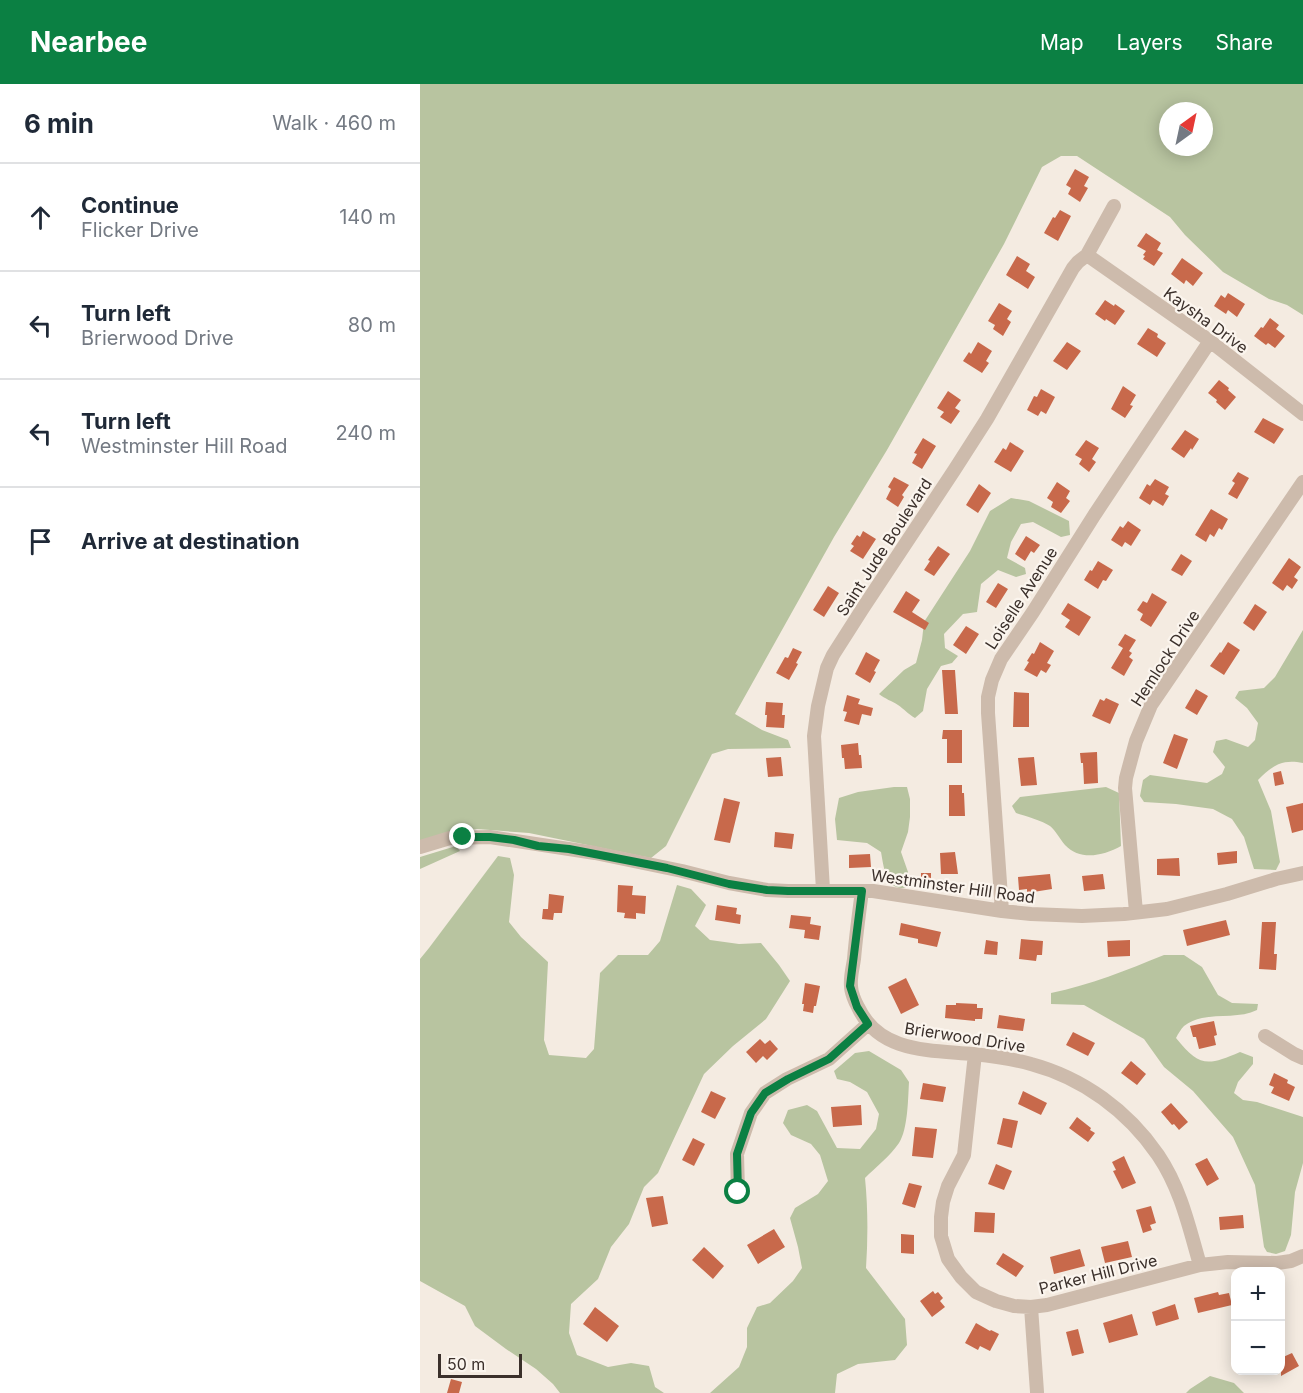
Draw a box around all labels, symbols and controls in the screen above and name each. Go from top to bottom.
text: Nearbee [30,25,147,59]
text: Map [1040,30,1084,55]
text: Layers [1117,30,1183,55]
text: Share [1216,30,1273,55]
north arrow [1159,102,1213,156]
text: 6 min [24,108,94,139]
text: Walk · 460 m [272,111,396,135]
text: Continue [81,192,179,218]
icon: ahead [24,201,57,234]
text: 140 m [339,205,396,229]
text: Flicker Drive [81,218,199,242]
street label: Kaysha Drive [1160,283,1252,357]
text: Turn left [81,300,171,326]
icon: left [24,309,57,342]
text: 80 m [348,313,396,337]
text: Brierwood Drive [81,326,234,350]
text: Turn left [81,408,171,434]
icon: left [24,417,57,450]
text: 240 m [335,421,396,445]
text: Westminster Hill Road [81,434,288,458]
street label: Saint Jude Boulevard [832,474,936,620]
icon: arrive [24,525,57,558]
text: Arrive at destination [81,528,300,554]
street label: Loiselle Avenue [980,543,1062,653]
street label: Hemlock Drive [1126,606,1204,710]
route end [449,823,475,849]
street label: Westminster Hill Road [870,865,1036,907]
street label: Brierwood Drive [903,1018,1027,1056]
route start [724,1178,750,1204]
street label: Parker Hill Drive [1037,1250,1159,1298]
map controls [1231,1267,1285,1375]
button: + [1231,1267,1285,1321]
button: − [1231,1321,1285,1375]
scale bar [438,1351,522,1378]
text: 50 m [447,1354,485,1374]

